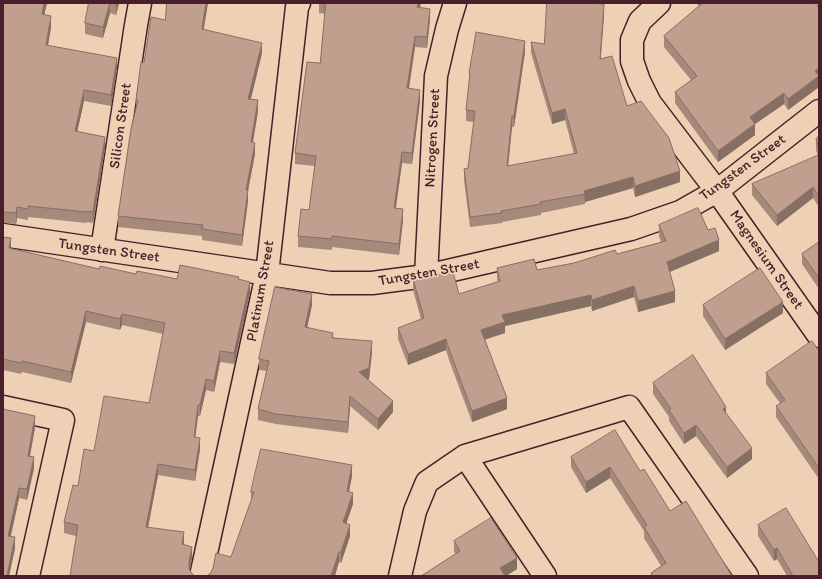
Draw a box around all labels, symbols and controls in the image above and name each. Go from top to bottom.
street label: Silicon Street [106,82,136,170]
street label: Nitrogen Street [421,88,445,188]
street label: Tungsten Street [696,131,790,205]
street label: Magnesium Street [725,207,807,313]
street label: Tungsten Street [57,235,161,267]
street label: Platinum Street [243,239,279,343]
street label: Tungsten Street [377,255,481,291]

